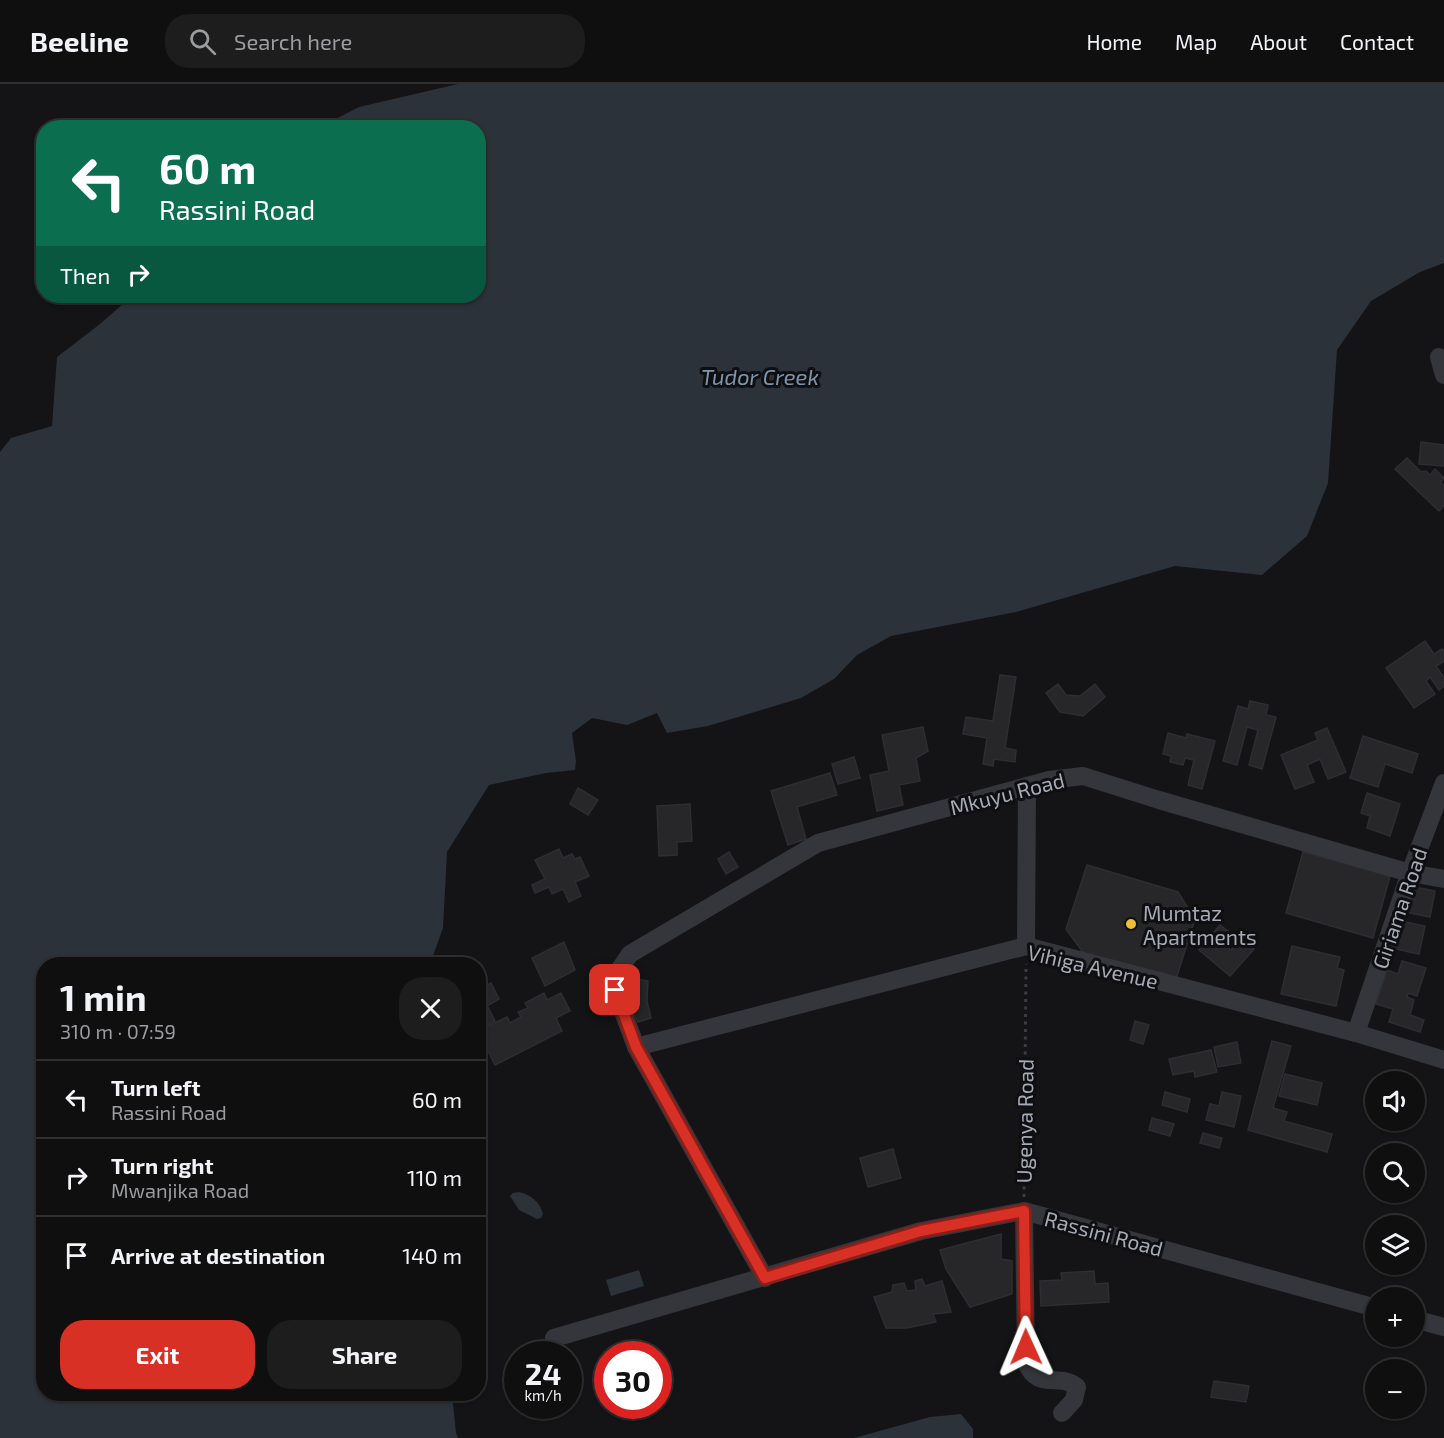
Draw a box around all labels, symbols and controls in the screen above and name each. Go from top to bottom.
search box [165,14,585,68]
text: Beeline [30,24,129,58]
icon: search [186,25,219,58]
text: Search here [234,28,352,54]
text: Home [1086,29,1142,54]
text: Map [1175,29,1217,54]
text: About [1250,29,1307,54]
text: Contact [1340,29,1414,54]
text: 60 m [159,142,256,192]
icon: left [60,144,138,222]
text: Rassini Road [159,193,315,225]
icon: right [122,258,155,291]
text: Then [60,262,110,288]
water label: Tudor Creek [701,363,819,389]
street label: Mkuyu Road [947,767,1067,819]
street label: Giriama Road [1367,844,1431,972]
place label: Mumtaz Apartments [1143,900,1257,949]
marker: Mumtaz Apartments [1124,917,1138,931]
street label: Vihiga Avenue [1025,939,1161,993]
pin [589,964,640,1015]
icon: arrive [598,973,631,1006]
text: 1 min [60,975,147,1018]
button: close [399,977,462,1040]
text: 310 m · 07:59 [60,1019,176,1043]
street label: Ugenya Road [1010,1059,1038,1183]
map controls [1365,1071,1425,1419]
button: sound [1365,1071,1425,1131]
text: Turn left [111,1074,200,1100]
icon: left [60,1083,93,1116]
text: 60 m [412,1086,462,1112]
text: Rassini Road [111,1100,227,1124]
button: search [1365,1143,1425,1203]
text: Turn right [111,1152,213,1178]
icon: right [60,1161,93,1194]
text: 110 m [407,1164,462,1190]
text: Mwanjika Road [111,1178,249,1202]
street label: Rassini Road [1042,1205,1166,1261]
button: layers [1365,1215,1425,1275]
icon: arrive [60,1239,93,1272]
text: Arrive at destination [111,1242,325,1268]
text: 140 m [402,1242,462,1268]
button: + [1365,1287,1425,1347]
position arrow [994,1315,1058,1379]
button: Exit [60,1320,255,1389]
button: Share [267,1320,462,1389]
speed limit sign: 30 [594,1341,672,1419]
text: 24 [525,1355,561,1391]
button: − [1365,1359,1425,1419]
text: km/h [524,1386,562,1404]

